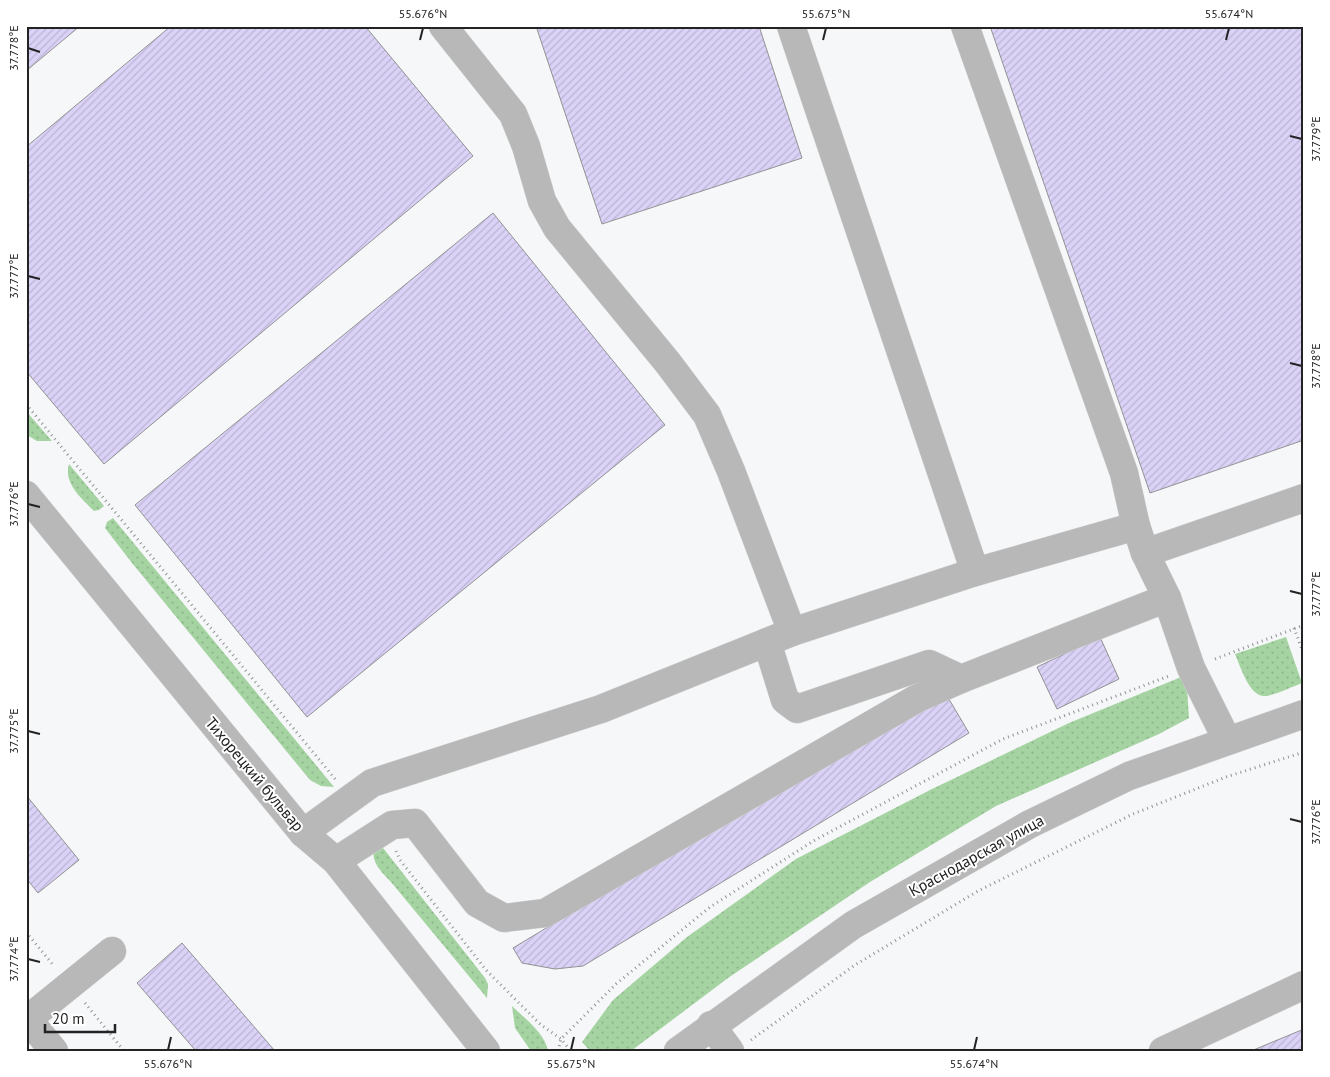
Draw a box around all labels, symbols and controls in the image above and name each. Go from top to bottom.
text: 55.676°N [399,6,447,21]
text: 55.675°N [802,6,850,21]
text: 55.674°N [1205,6,1253,21]
text: 37.778°E [6,25,21,71]
text: 37.779°E [1308,116,1323,162]
text: 37.777°E [6,253,21,299]
text: 37.778°E [1308,343,1323,389]
text: 37.776°E [6,481,21,527]
text: 37.777°E [1308,571,1323,617]
text: 37.775°E [6,708,21,754]
street label: Тихорецкий бульвар [201,713,309,835]
text: 37.776°E [1308,799,1323,845]
street label: Краснодарская улица [905,810,1047,900]
text: 37.774°E [6,936,21,982]
scale bar [45,1002,115,1034]
text: 20 m [52,1009,85,1028]
text: 55.676°N [144,1056,192,1071]
text: 55.675°N [547,1056,595,1071]
text: 55.674°N [950,1056,998,1071]

